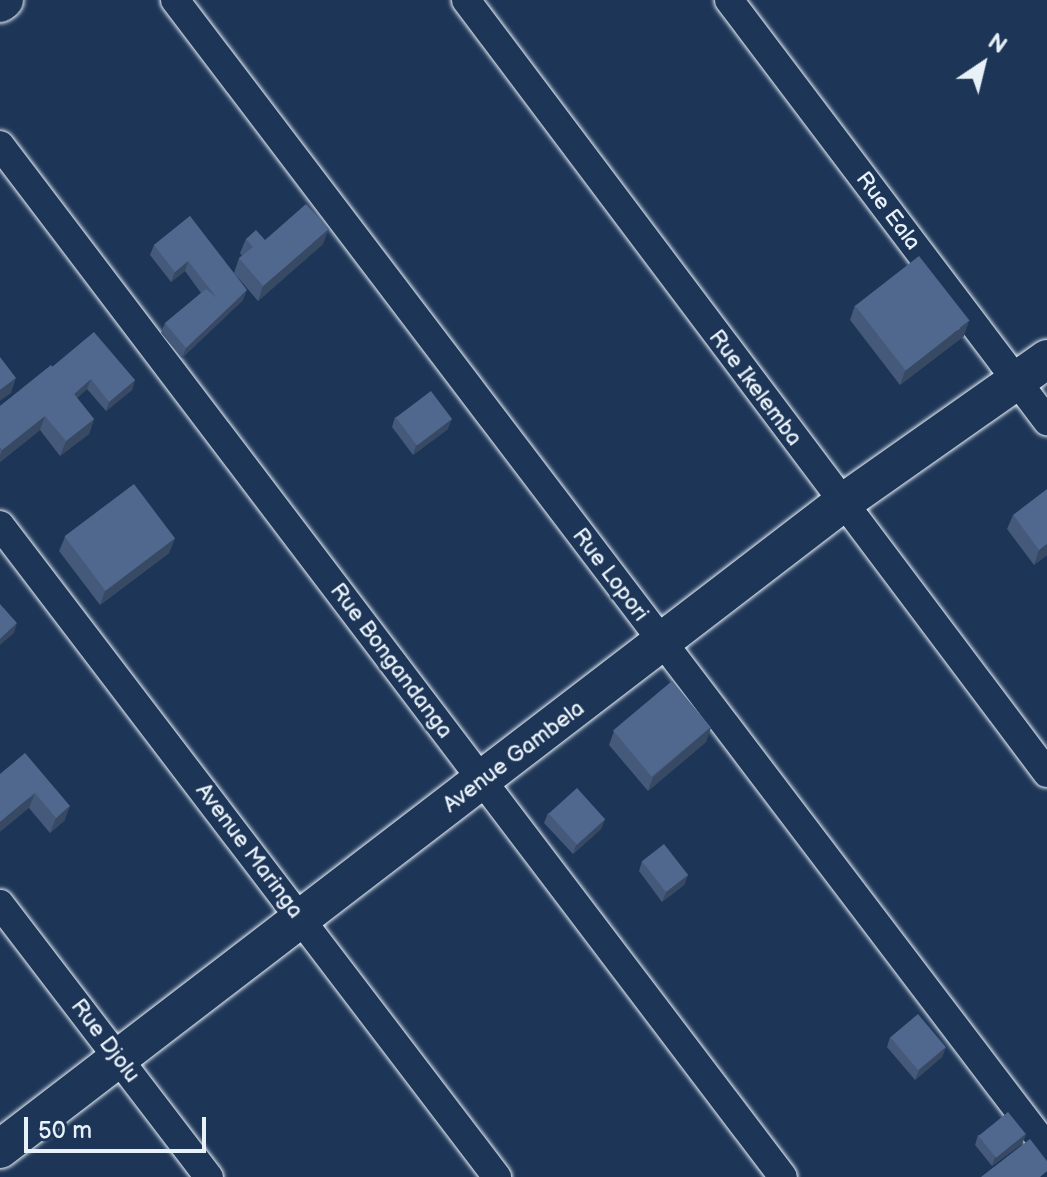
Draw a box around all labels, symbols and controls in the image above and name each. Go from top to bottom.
north arrow [943,24,1023,104]
text: N [983,28,1012,60]
street label: Rue Eala [850,167,926,255]
street label: Rue Ikelemba [703,325,807,451]
street label: Rue Lopori [566,523,654,627]
street label: Rue Bongandanga [324,578,458,744]
street label: Avenue Gambela [438,695,590,819]
street label: Avenue Maringa [190,778,308,924]
street label: Rue Djolu [65,994,145,1088]
scale bar [28,1101,210,1151]
text: 50 m [38,1116,92,1145]

